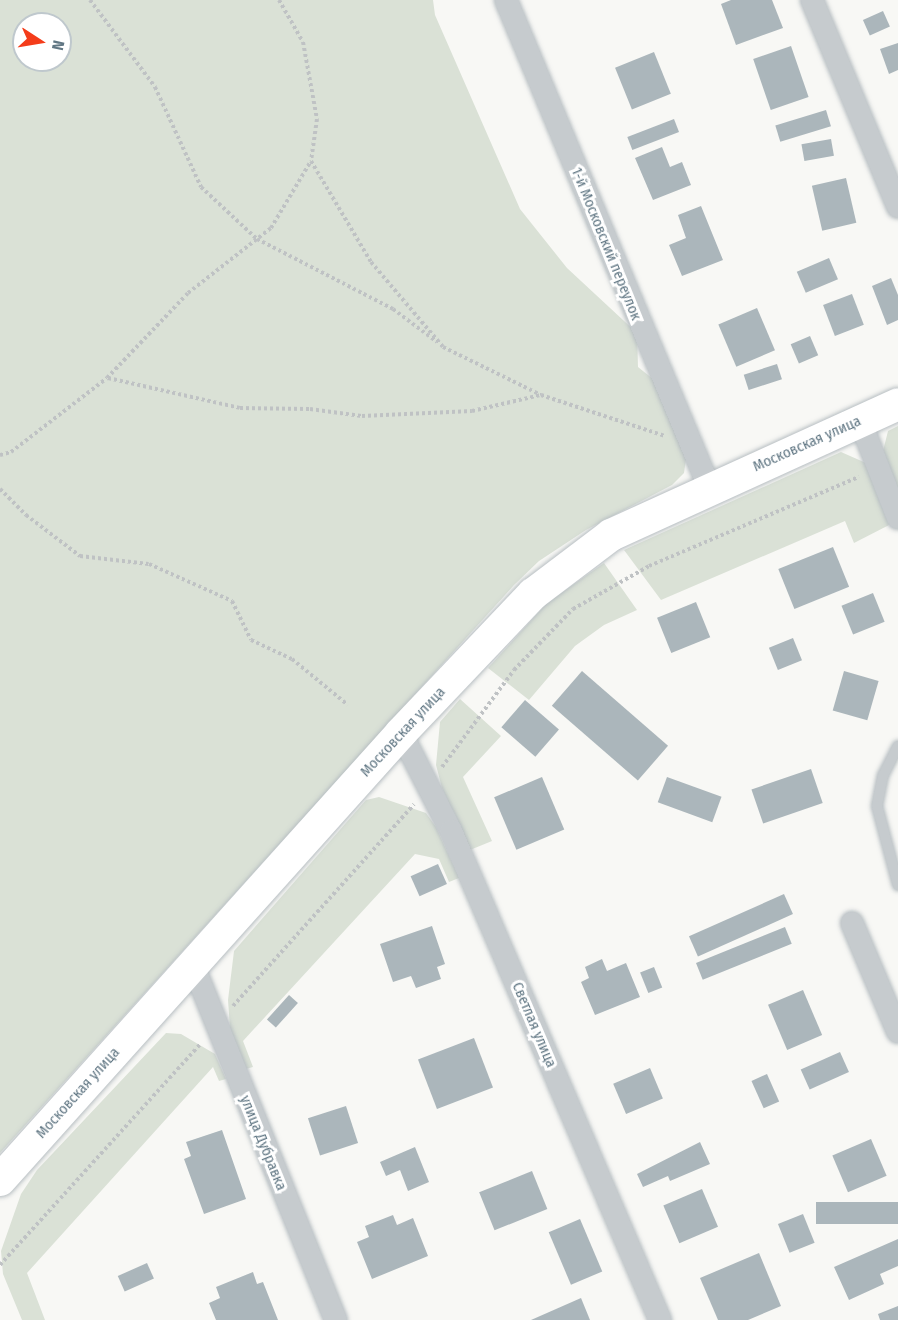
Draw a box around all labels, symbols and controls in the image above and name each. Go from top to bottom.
north arrow [12,12,72,72]
text: N [48,39,68,52]
street label: 1-й Московский переулок [567,165,645,323]
street label: Московская улица [750,412,864,476]
street label: Московская улица [357,683,449,781]
street label: Светлая улица [508,980,560,1070]
street label: Московская улица [32,1044,124,1142]
street label: улица Дубравка [236,1093,290,1193]

